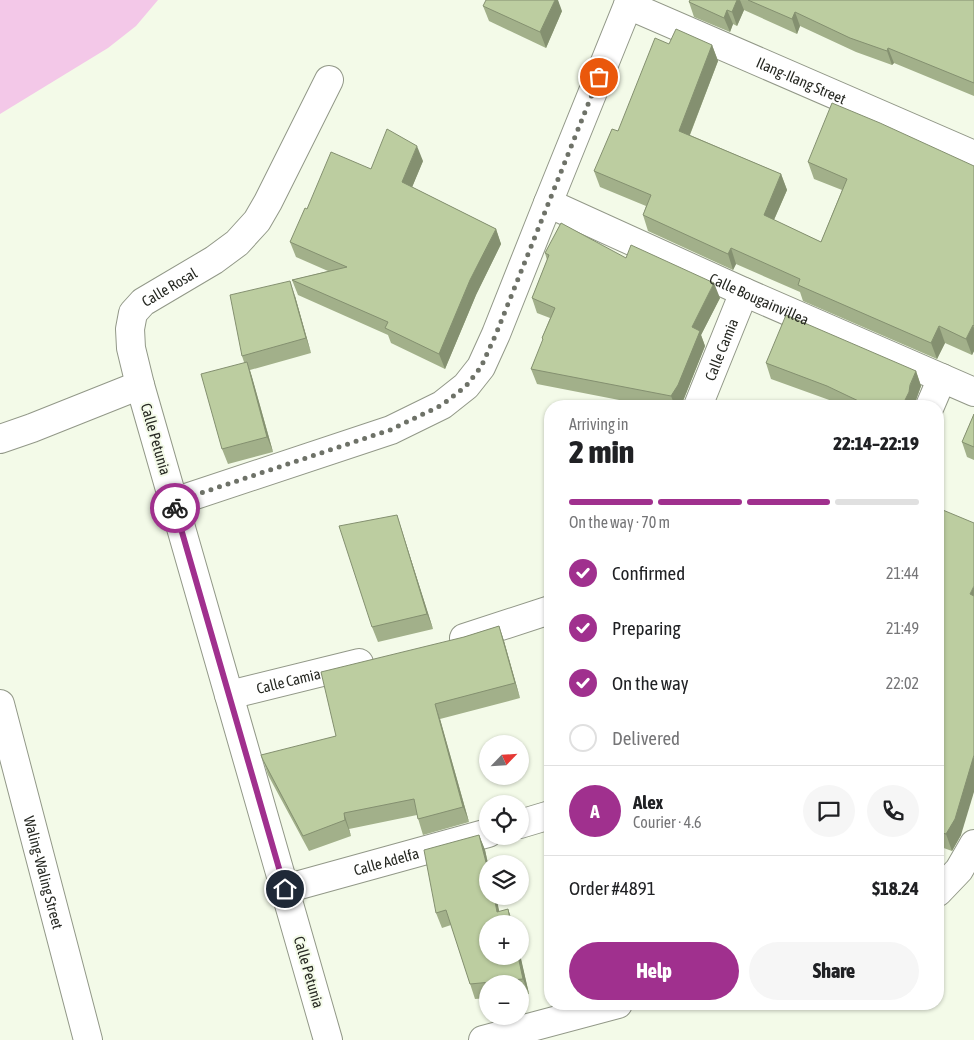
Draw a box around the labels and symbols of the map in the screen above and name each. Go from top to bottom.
street label: Ilang-Ilang Street [754,53,849,107]
pin [578,56,620,98]
street label: Calle Rosal [138,264,200,309]
street label: Calle Bougainvillea [707,269,812,328]
street label: Calle Camia [701,316,741,383]
street label: Calle Petunia [138,401,174,477]
courier [150,483,200,533]
street label: Calle Camia [254,664,322,696]
north arrow [479,735,529,785]
street label: Waling-Waling Street [21,814,67,931]
street label: Calle Adelfa [352,844,421,878]
pin [264,868,306,910]
street label: Calle Petunia [291,934,327,1010]

